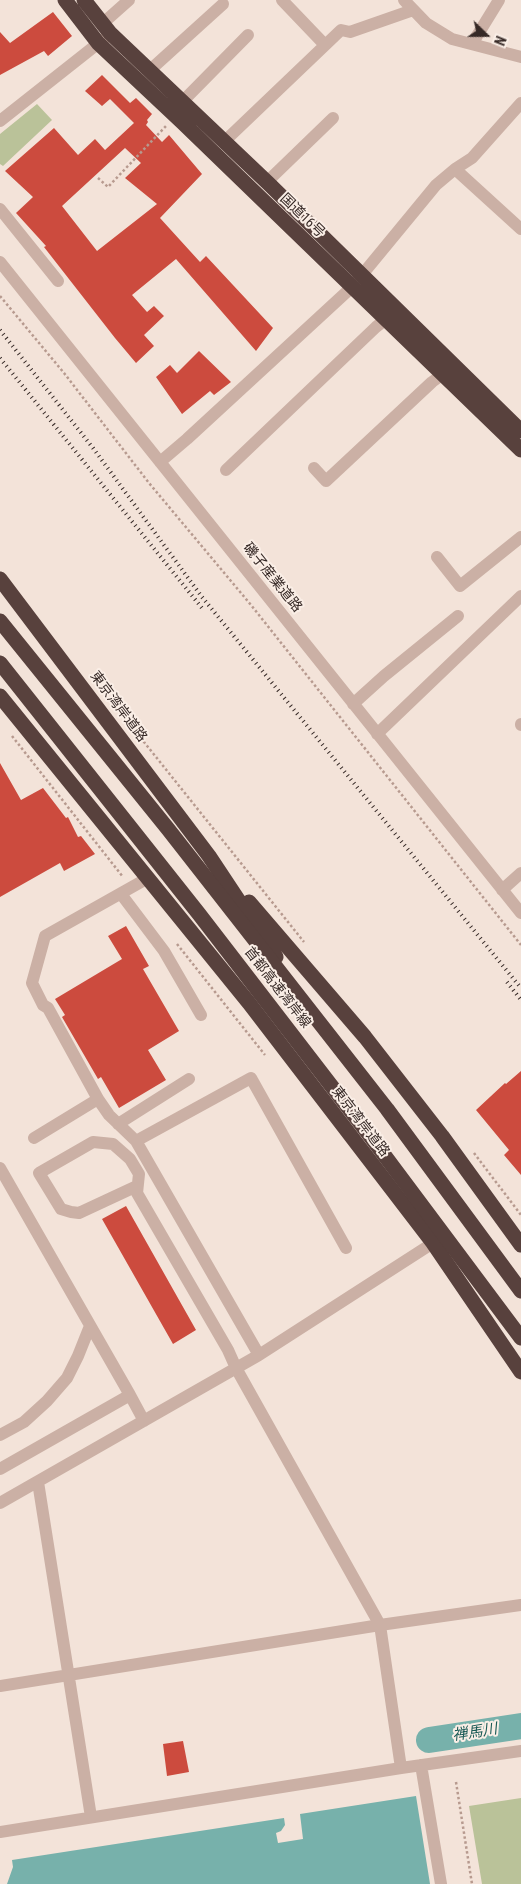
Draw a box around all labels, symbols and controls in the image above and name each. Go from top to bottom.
north arrow [461,10,511,60]
text: N [491,34,509,48]
street label: 国道16号 [276,191,328,241]
street label: 磯子産業道路 [239,540,305,616]
street label: 東京湾岸道路 [86,668,150,746]
street label: 首都高速湾岸線 [240,944,314,1032]
street label: 東京湾岸道路 [328,1084,392,1160]
water label: 禅馬川 [451,1721,499,1745]

